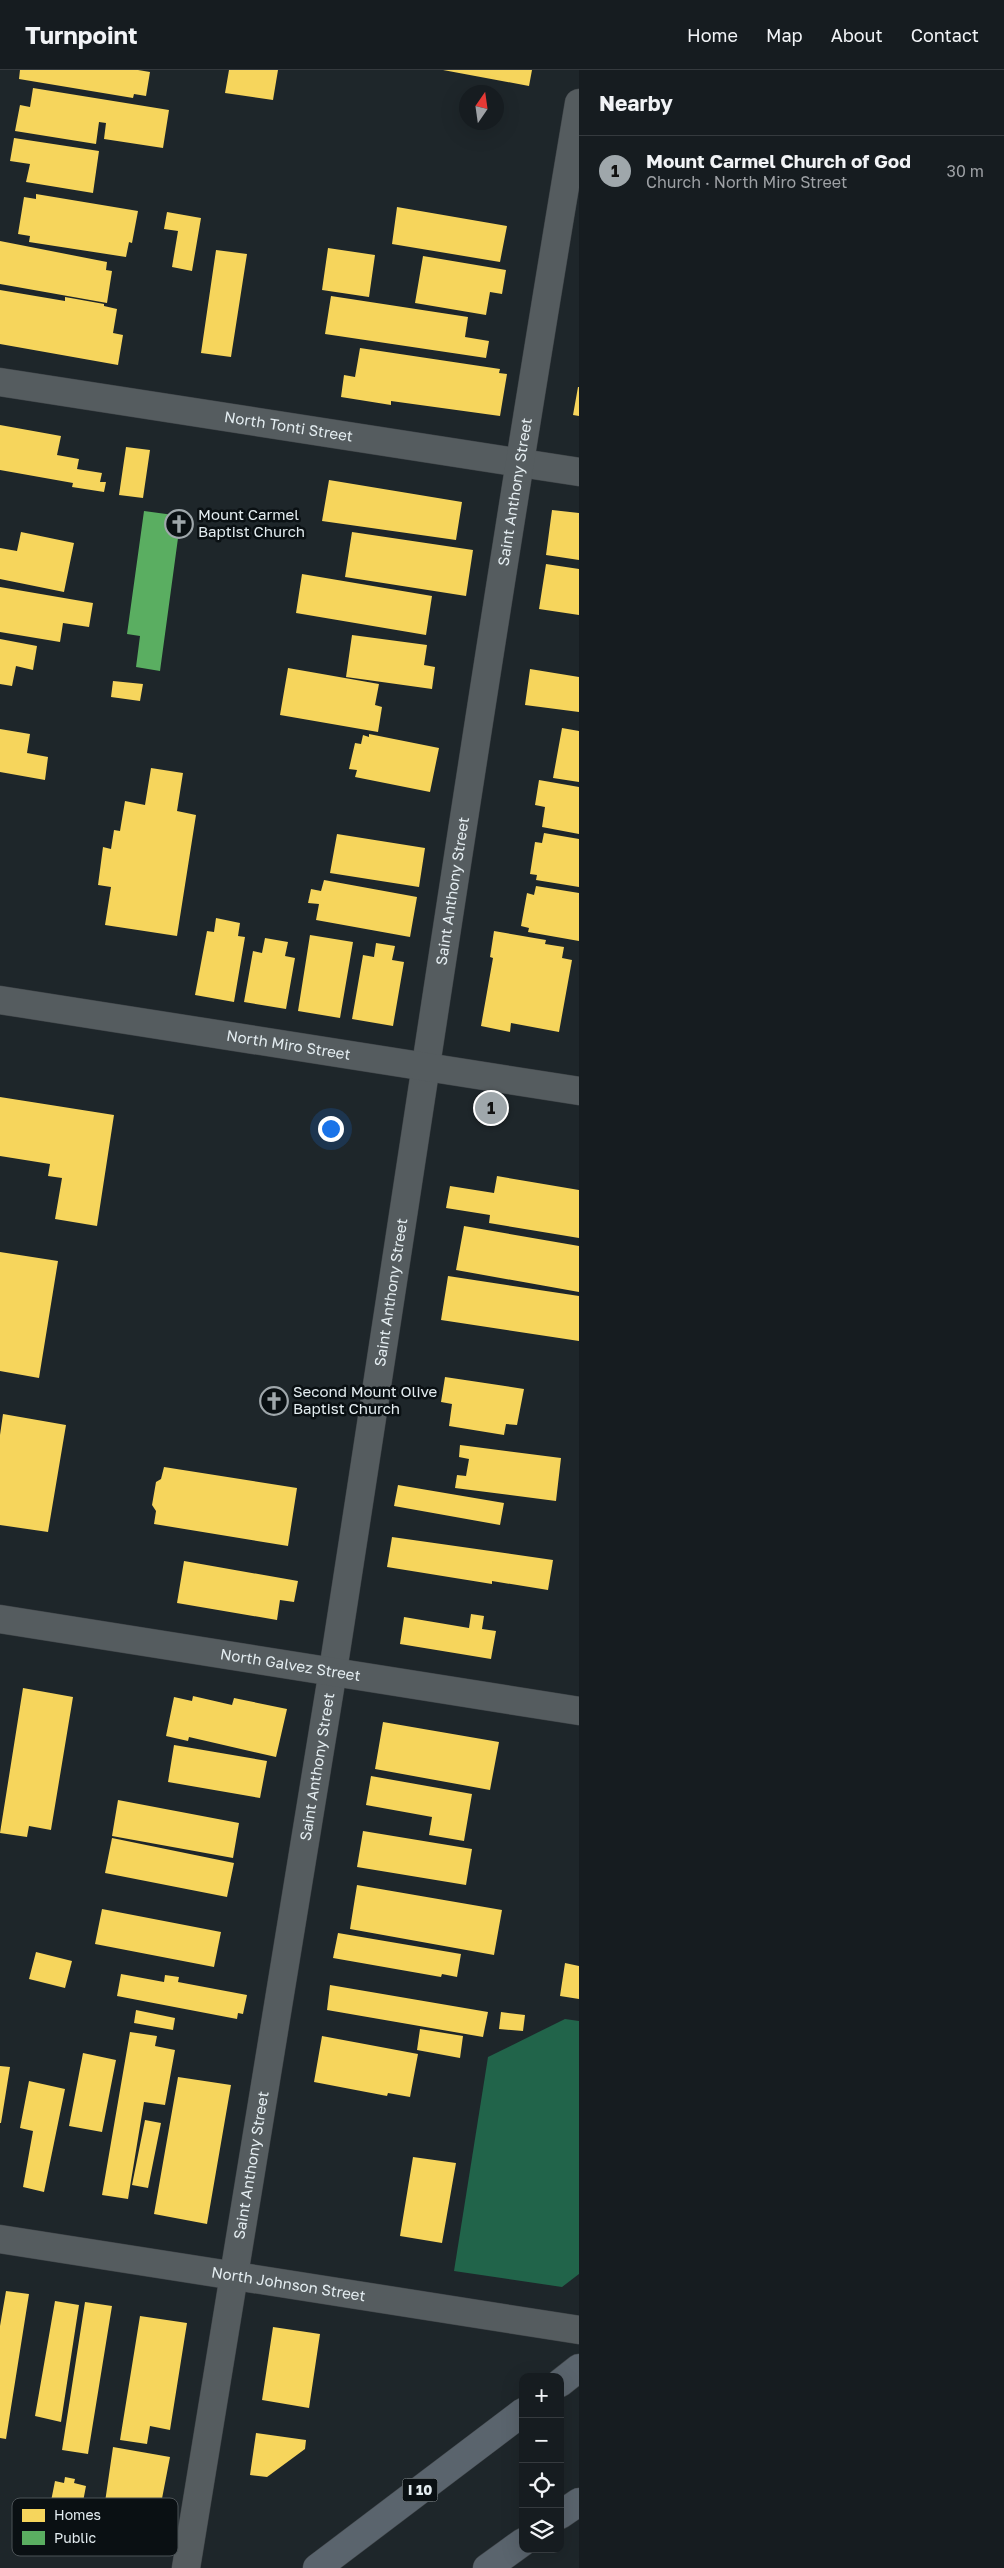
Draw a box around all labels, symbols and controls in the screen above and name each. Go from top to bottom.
text: Turnpoint [25,20,138,49]
text: Home [687,24,738,46]
text: Map [766,24,803,46]
text: About [831,24,883,46]
text: Contact [911,24,979,46]
north arrow [459,85,504,130]
text: Nearby [599,90,673,116]
text: Mount Carmel Church of God [646,149,911,172]
text: 1 [611,161,619,181]
text: 30 m [947,161,984,181]
text: Church · North Miro Street [646,172,848,192]
street label: North Tonti Street [223,407,354,445]
street label: Saint Anthony Street [494,416,535,567]
place label: Mount Carmel Baptist Church [198,505,305,540]
church icon: Mount Carmel Baptist Church [164,509,194,539]
street label: Saint Anthony Street [431,815,472,966]
street label: North Miro Street [225,1026,352,1063]
pin: 1 [475,1089,507,1127]
your location [318,1116,344,1142]
street label: Saint Anthony Street [370,1217,410,1368]
place label: Second Mount Olive Baptist Church [293,1382,437,1417]
church icon: Second Mount Olive Baptist Church [259,1386,289,1416]
street label: North Galvez Street [219,1644,362,1684]
street label: Saint Anthony Street [296,1691,337,1842]
street label: Saint Anthony Street [229,2090,272,2241]
street label: North Johnson Street [210,2262,367,2304]
map controls [519,2373,564,2553]
button: + [519,2373,564,2418]
button: − [519,2418,564,2463]
button: locate [519,2463,564,2508]
road number: I 10 [402,2478,438,2502]
legend [12,2498,178,2556]
text: Homes [54,2506,101,2523]
button: layers [519,2508,564,2553]
text: Public [54,2529,96,2546]

